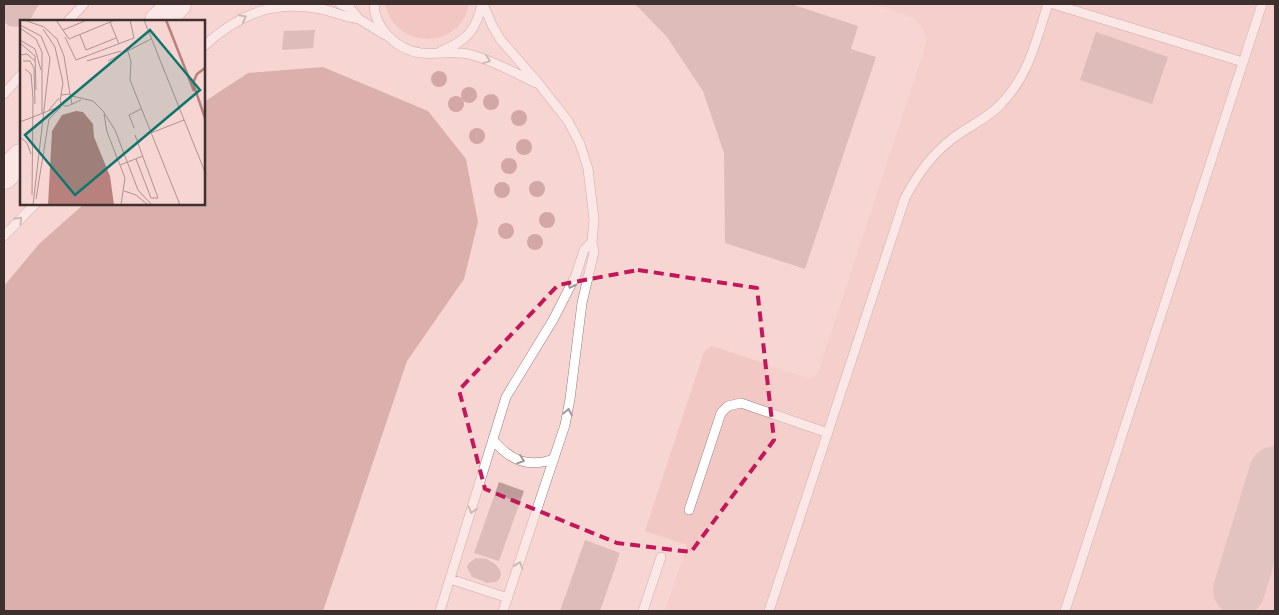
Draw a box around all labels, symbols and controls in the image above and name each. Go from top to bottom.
one-way arrow [238,14,247,24]
inset map [20,20,205,205]
one-way arrow [482,54,490,64]
one-way arrow [14,217,23,226]
one-way arrow [567,280,577,289]
one-way arrow [562,407,572,416]
one-way arrow [516,454,524,464]
one-way arrow [468,505,478,514]
one-way arrow [513,561,523,570]

